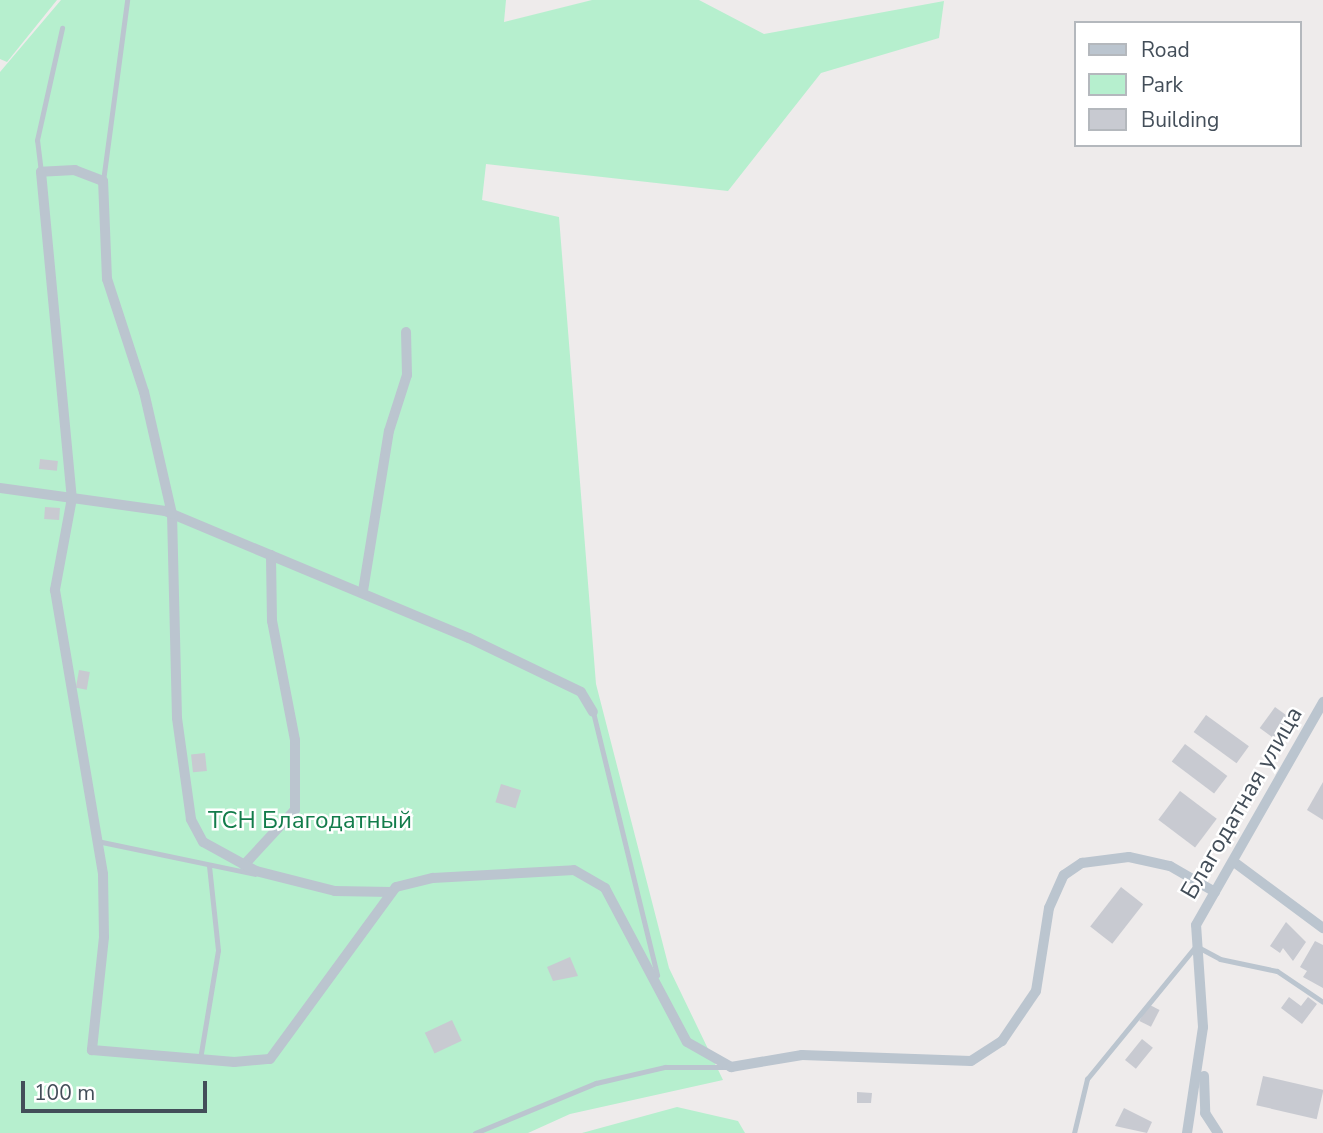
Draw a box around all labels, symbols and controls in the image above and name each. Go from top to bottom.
legend [1074,21,1302,147]
text: Road [1141,36,1190,64]
text: Park [1141,71,1183,99]
text: Building [1141,106,1219,134]
street label: Благодатная улица [1175,702,1309,904]
park label: ТСН Благодатный [208,807,412,835]
scale bar [24,1066,210,1110]
text: 100 m [34,1079,95,1107]

